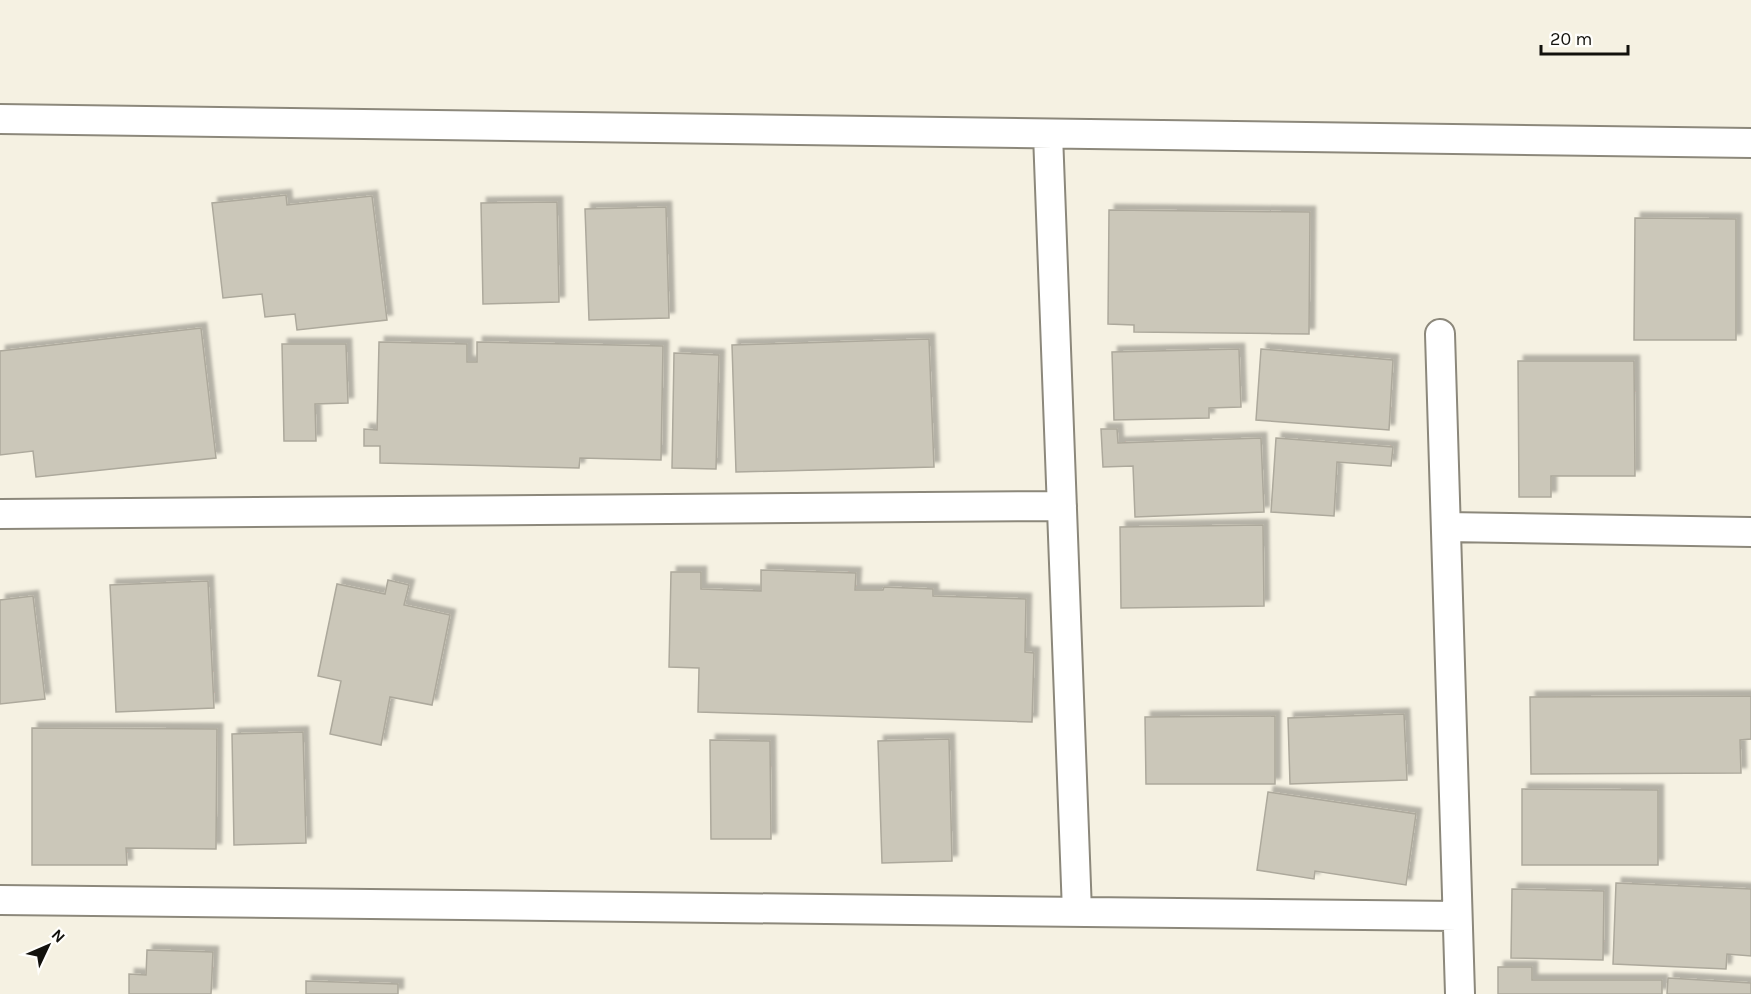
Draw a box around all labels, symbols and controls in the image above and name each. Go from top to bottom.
scale bar [1541,18,1628,56]
text: 20 m [1550,28,1592,50]
north arrow [18,916,78,976]
text: N [48,925,69,947]

